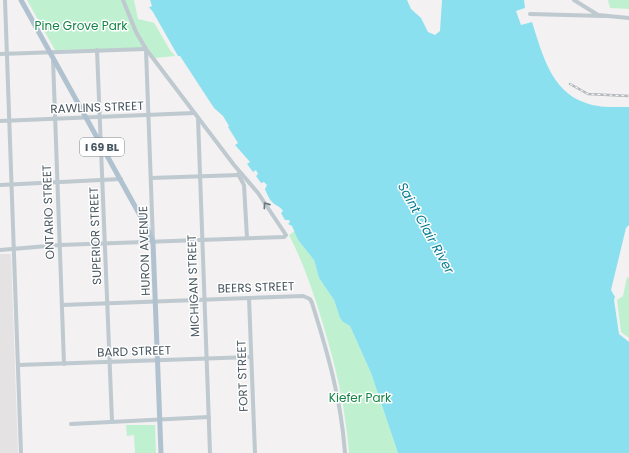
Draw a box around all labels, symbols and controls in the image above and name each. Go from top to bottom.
park label: Pine Grove Park [35,17,128,34]
street label: RAWLINS STREET [50,97,145,117]
road number: I 69 BL [80,138,124,156]
street label: ONTARIO STREET [38,164,58,260]
water label: Saint Clair River [393,179,460,278]
street label: SUPERIOR STREET [85,186,105,285]
one-way arrow [264,203,271,210]
street label: HURON AVENUE [134,206,154,296]
street label: MICHIGAN STREET [183,234,203,338]
street label: BEERS STREET [217,277,295,297]
street label: FORT STREET [232,339,252,412]
street label: BARD STREET [97,341,172,361]
park label: Kiefer Park [329,389,392,406]

